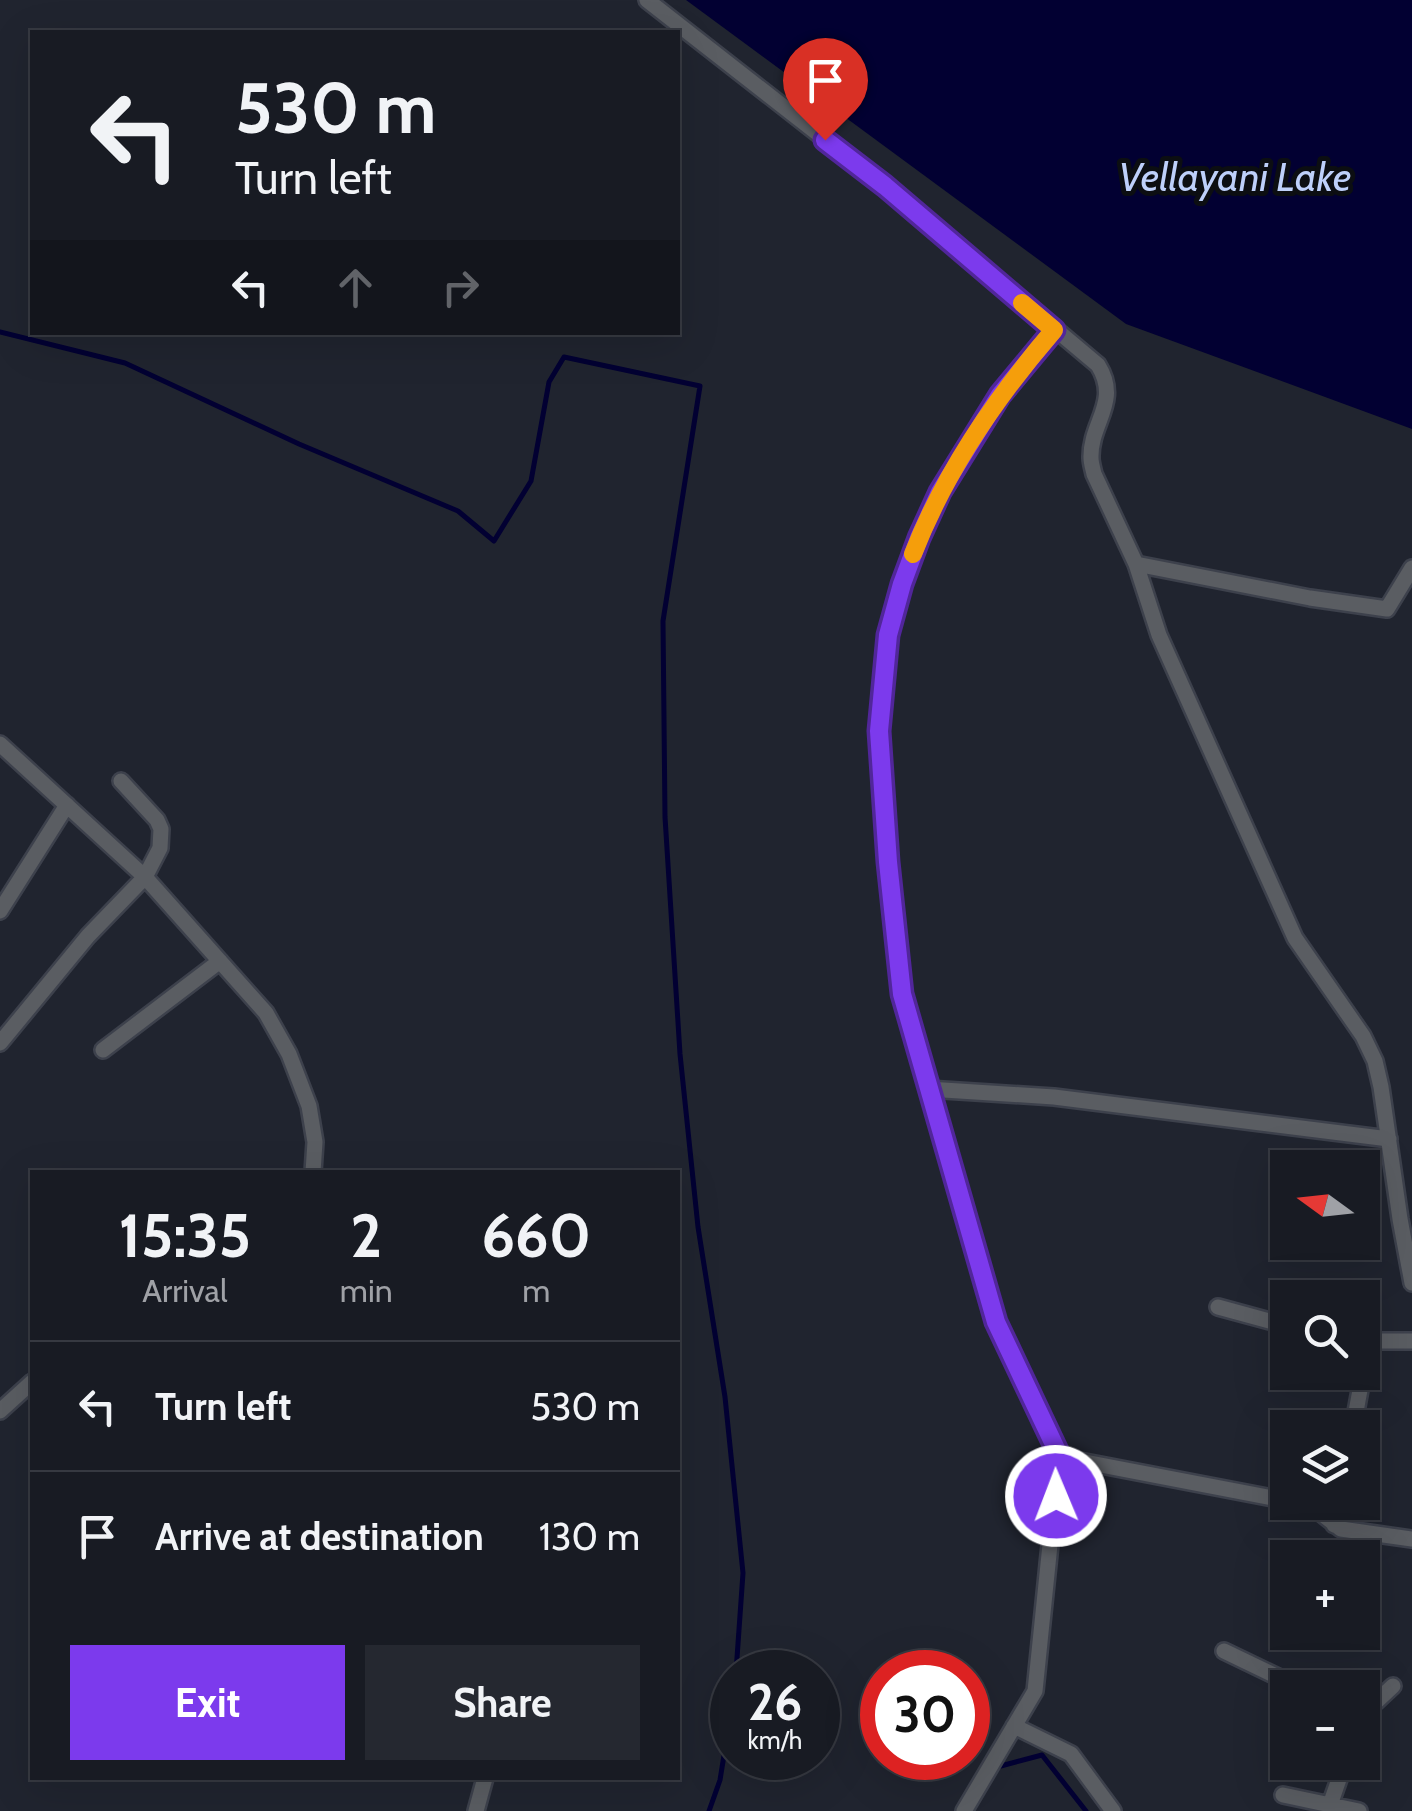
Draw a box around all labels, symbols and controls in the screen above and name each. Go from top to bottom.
pin [783,38,868,141]
icon: arrive [798,53,853,108]
text: 530 m [235,65,436,151]
icon: left [70,70,200,200]
text: Turn left [235,151,392,205]
water label: Vellayani Lake [1119,152,1351,201]
icon: left [223,260,278,315]
icon: ahead [328,260,383,315]
icon: right [433,260,488,315]
north arrow [1270,1150,1380,1260]
map controls [1270,1150,1380,1780]
text: 15:35 [119,1199,251,1272]
text: 2 [350,1199,382,1272]
text: 660 [481,1199,591,1272]
text: Arrival [142,1271,228,1310]
text: min [340,1271,393,1310]
text: m [522,1271,550,1310]
button: search [1270,1280,1380,1390]
icon: left [70,1379,125,1434]
text: Turn left [155,1383,291,1430]
text: 530 m [530,1383,640,1430]
button: layers [1270,1410,1380,1520]
position arrow [1004,1444,1108,1548]
icon: arrive [70,1509,125,1564]
text: Arrive at destination [155,1513,484,1560]
text: 130 m [539,1513,640,1560]
button: + [1270,1540,1380,1650]
button: Exit [70,1645,345,1760]
button: Share [365,1645,640,1760]
speed limit sign: 30 [860,1650,990,1780]
button: − [1270,1670,1380,1780]
text: 26 [748,1672,802,1733]
text: km/h [748,1725,802,1755]

